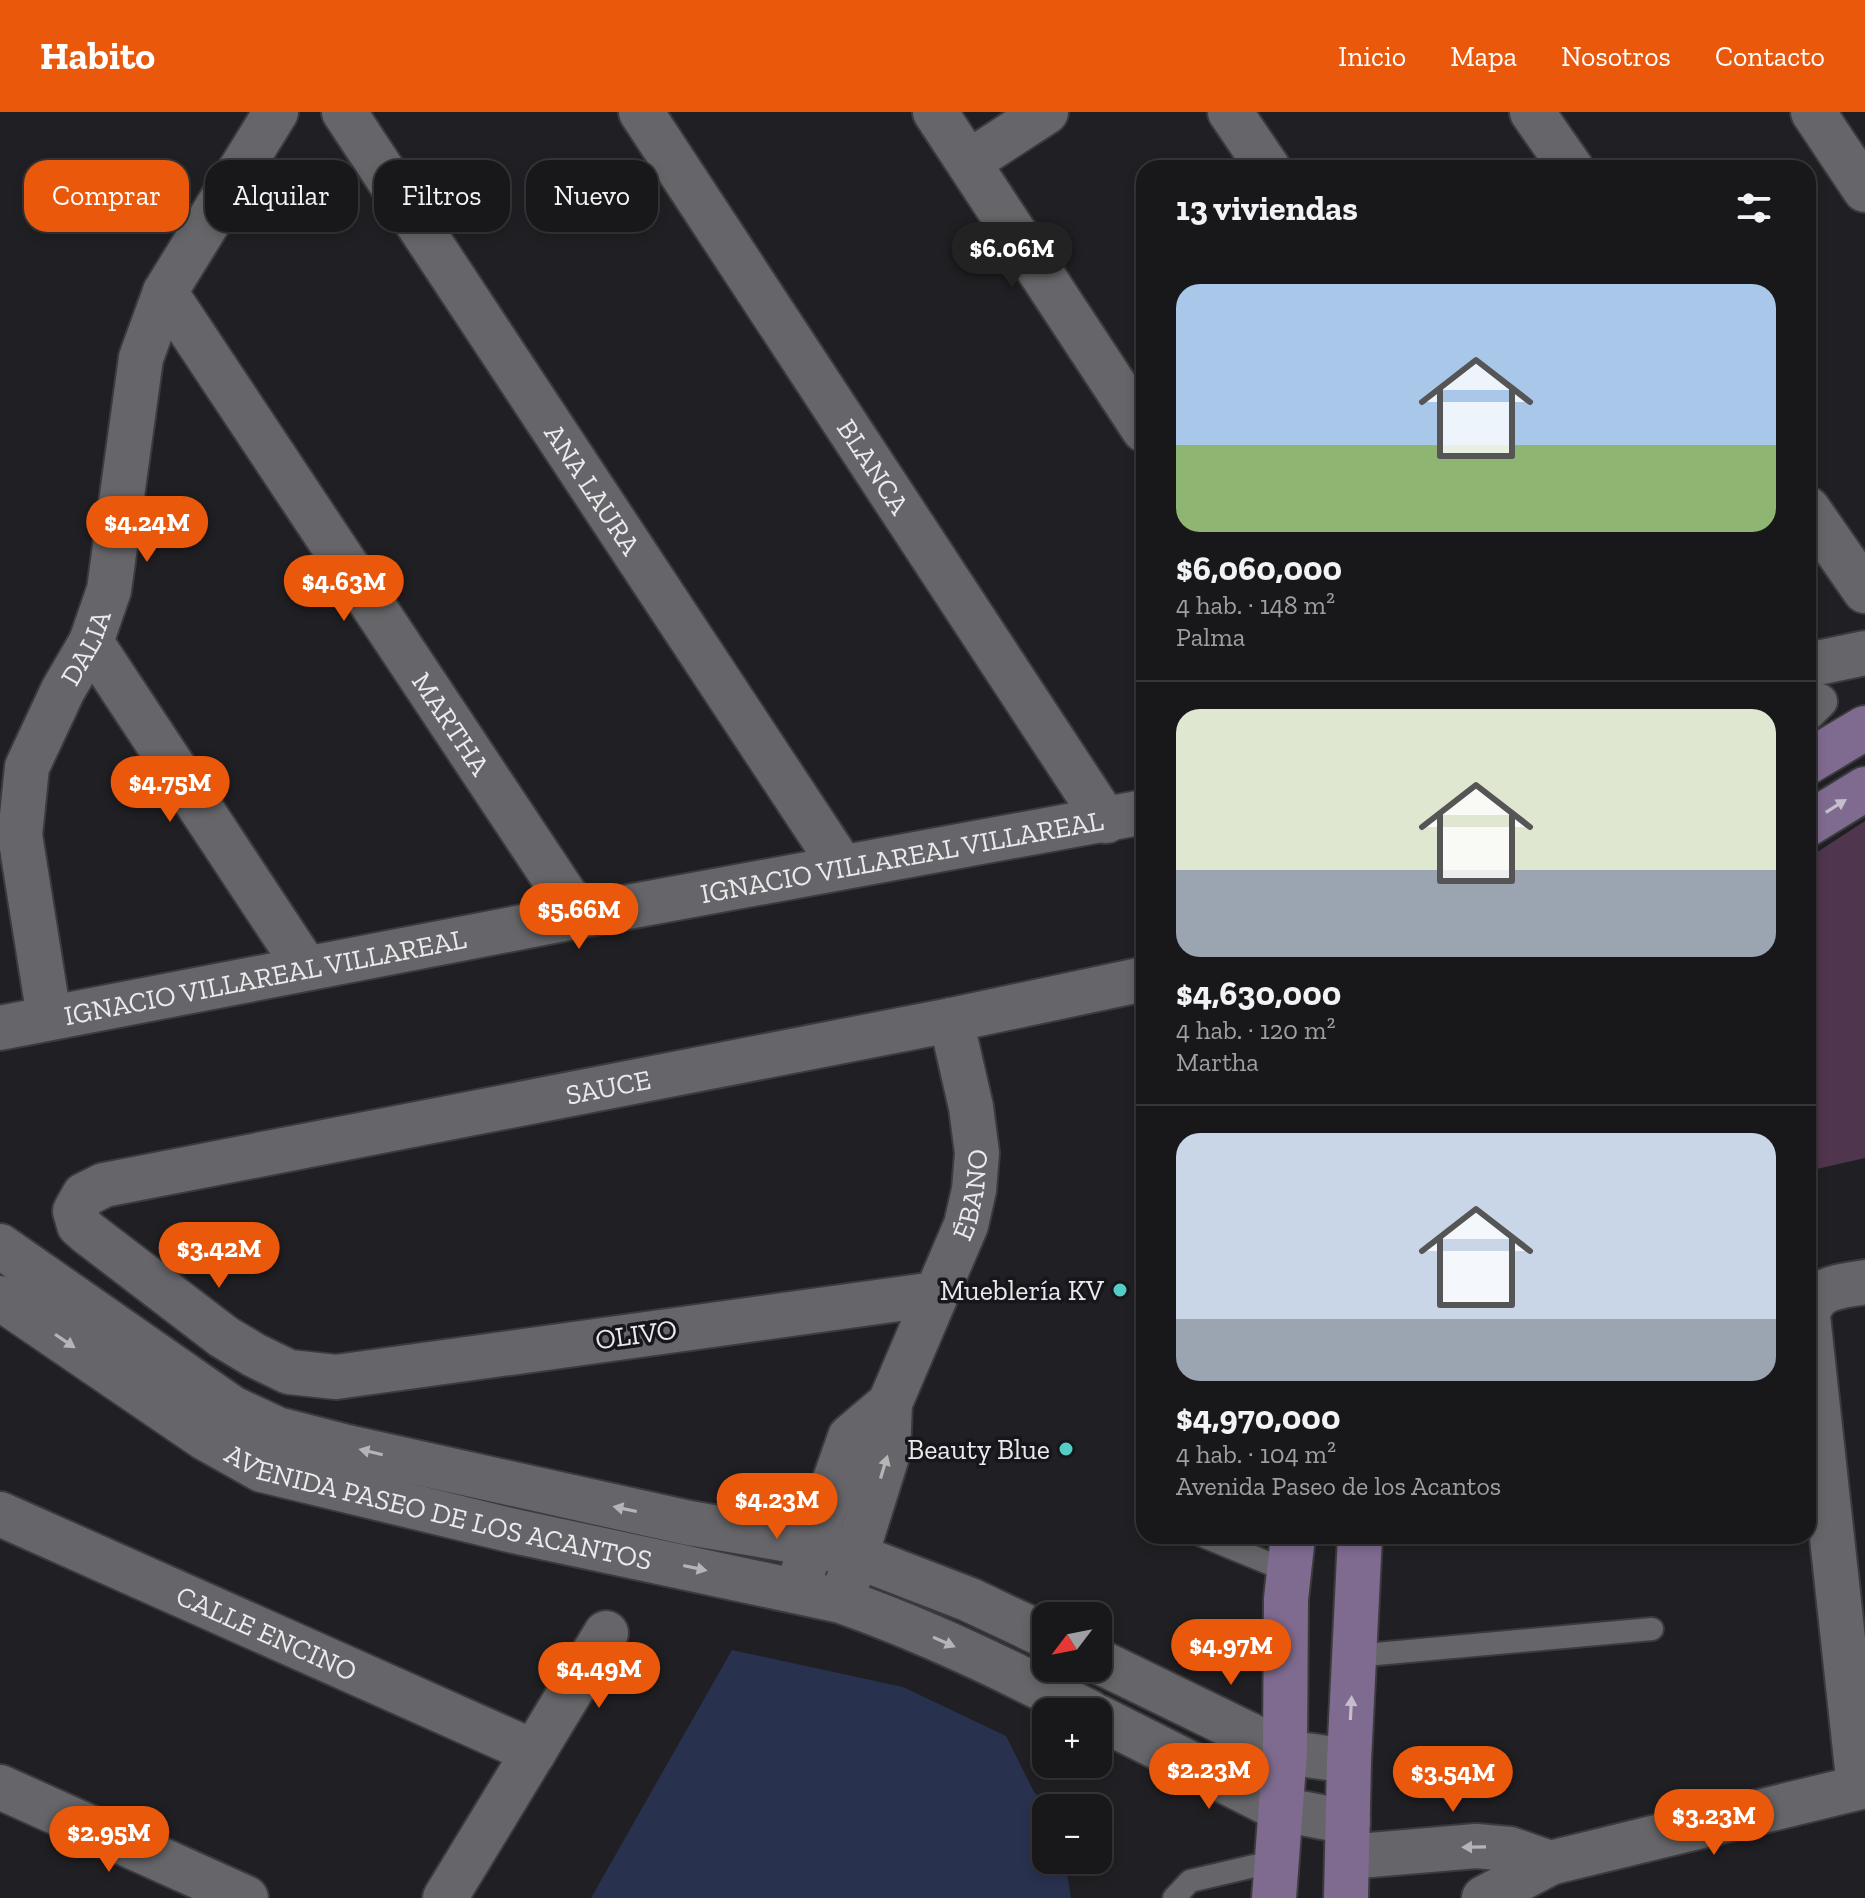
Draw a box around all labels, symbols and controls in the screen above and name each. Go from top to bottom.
text: Habito [40,33,155,79]
text: Inicio [1338,40,1406,73]
text: Mapa [1450,40,1517,73]
text: Nosotros [1561,40,1671,73]
text: Contacto [1715,40,1825,73]
chip: Comprar [24,160,189,232]
chip: Alquilar [205,160,358,232]
chip: Filtros [374,160,510,232]
chip: Nuevo [526,160,658,232]
icon: filters [1732,186,1776,230]
text: 13 viviendas [1176,188,1358,229]
pin: $6.06M [947,222,1077,290]
text: $6.06M [970,232,1054,264]
icon: home [1404,336,1548,480]
street label: BLANCA [830,413,917,521]
street label: ANA LAURA [538,418,648,562]
pin: $4.24M [82,496,212,564]
text: $4.24M [104,506,190,538]
text: $6,060,000 [1176,548,1342,589]
pin: $4.63M [279,555,409,623]
text: $4.63M [302,565,386,597]
text: 4 hab. · 148 m² [1176,589,1335,621]
street label: DALIA [54,605,118,691]
text: Palma [1176,621,1245,653]
street label: MARTHA [405,666,497,782]
pin: $4.75M [105,756,235,824]
icon: home [1404,761,1548,905]
text: $4.75M [129,766,211,798]
one-way arrow [1826,799,1847,814]
street label: IGNACIO VILLAREAL VILLAREAL [698,804,1106,910]
pin: $5.66M [514,883,644,951]
text: $5.66M [537,893,621,925]
street label: IGNACIO VILLAREAL VILLAREAL [61,922,469,1032]
text: $4,630,000 [1176,973,1341,1014]
text: 4 hab. · 120 m² [1176,1014,1335,1046]
text: Martha [1176,1046,1259,1078]
street label: SAUCE [563,1063,653,1112]
street label: ÉBANO [945,1148,994,1245]
icon: home [1404,1185,1548,1329]
pin: $3.42M [154,1222,284,1290]
text: $3.42M [177,1232,261,1264]
place label: Mueblería KV [940,1274,1105,1307]
marker: Mueblería KV [1111,1281,1129,1299]
street label: OLIVO [593,1312,679,1357]
one-way arrow [55,1333,76,1348]
text: $4,970,000 [1176,1397,1341,1438]
place label: Beauty Blue [907,1433,1050,1466]
street label: AVENIDA PASEO DE LOS ACANTOS [219,1437,655,1577]
text: 4 hab. · 104 m² [1176,1438,1336,1470]
marker: Beauty Blue [1057,1440,1075,1458]
one-way arrow [359,1445,384,1458]
one-way arrow [878,1455,891,1479]
text: Avenida Paseo de los Acantos [1176,1470,1501,1502]
pin: $4.23M [712,1473,842,1541]
text: $4.23M [735,1483,819,1515]
one-way arrow [612,1502,637,1515]
one-way arrow [683,1562,708,1575]
street label: CALLE ENCINO [171,1579,362,1688]
north arrow [1032,1602,1112,1682]
map controls [1032,1602,1112,1874]
pin: $4.97M [1166,1619,1296,1687]
text: $4.97M [1189,1629,1273,1661]
one-way arrow [932,1635,956,1648]
pin: $4.49M [534,1642,664,1710]
text: $4.49M [556,1652,642,1684]
one-way arrow [1345,1695,1358,1720]
button: + [1032,1698,1112,1778]
pin: $2.23M [1144,1743,1274,1811]
pin: $3.54M [1388,1746,1518,1814]
text: $2.23M [1167,1753,1251,1785]
text: $3.54M [1411,1756,1495,1788]
pin: $3.23M [1649,1789,1779,1857]
button: − [1032,1794,1112,1874]
text: $3.23M [1672,1799,1756,1831]
pin: $2.95M [44,1806,174,1874]
text: $2.95M [67,1816,151,1848]
one-way arrow [1461,1841,1486,1854]

